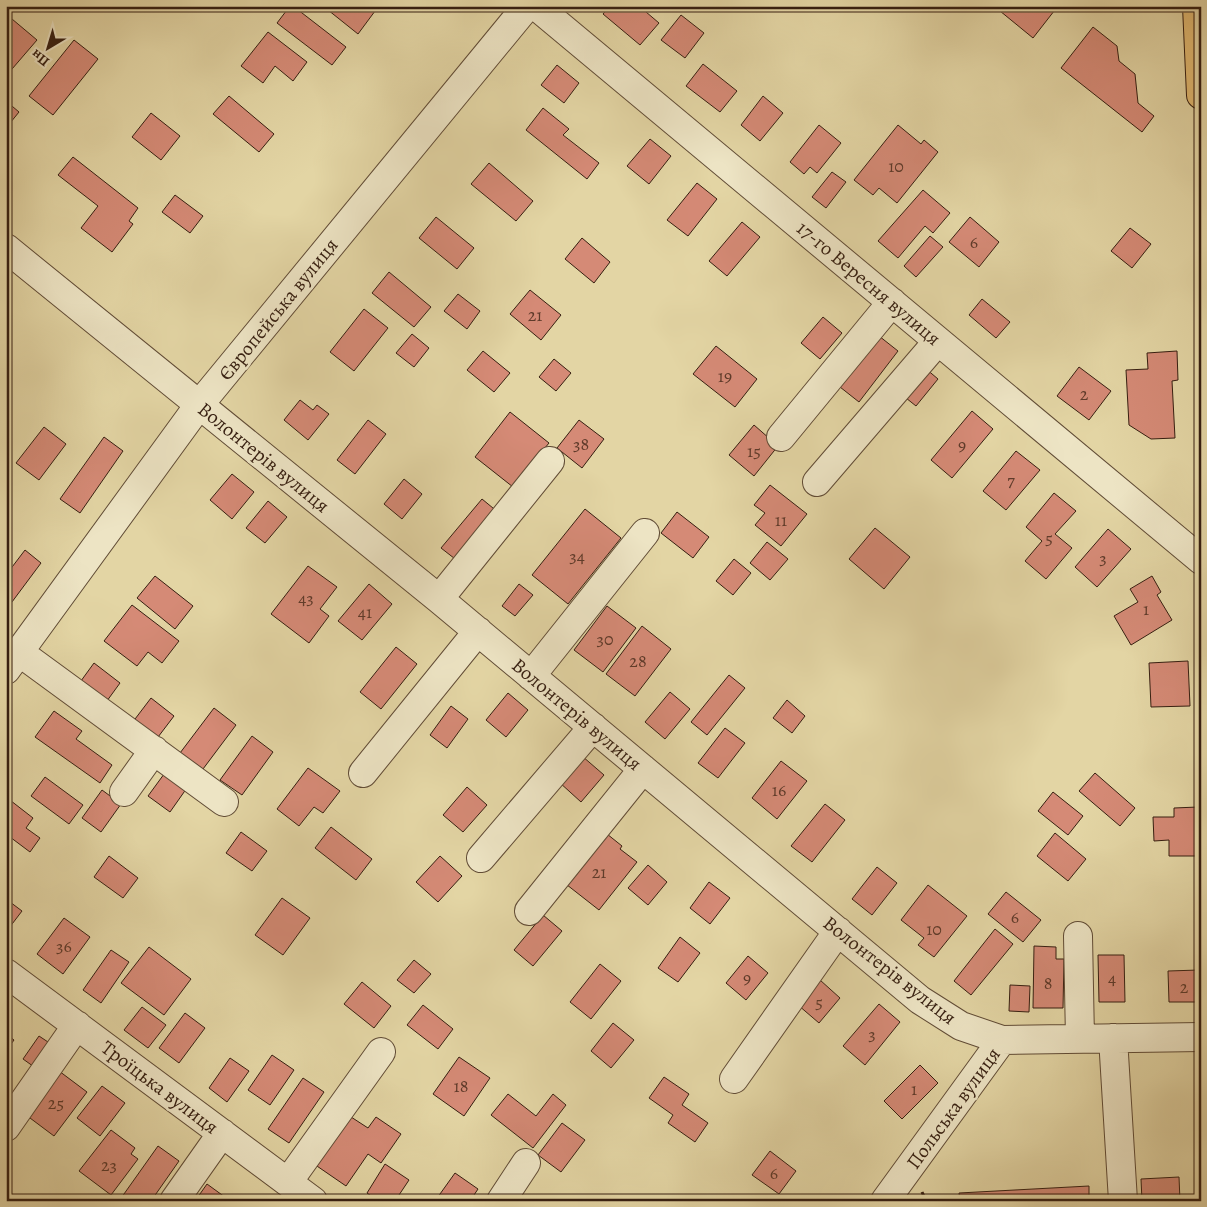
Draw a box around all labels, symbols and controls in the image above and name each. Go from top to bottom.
north arrow [22,22,72,72]
text: Пн [27,45,53,71]
house number: 10 [888,154,904,178]
street label: 17-го Вересня вулиця [791,215,947,352]
house number: 6 [970,230,978,254]
street label: Європейська вулиця [213,232,344,386]
house number: 21 [528,303,542,327]
house number: 19 [718,364,732,388]
house number: 2 [1080,382,1089,406]
street label: Волонтерів вулиця [192,396,335,519]
house number: 38 [573,432,589,456]
house number: 9 [958,433,966,457]
house number: 15 [747,439,761,463]
house number: 7 [1007,468,1015,492]
house number: 11 [775,508,787,532]
house number: 5 [1045,526,1053,550]
house number: 34 [569,544,585,568]
house number: 3 [1099,546,1107,570]
house number: 43 [298,586,314,610]
house number: 1 [1143,597,1149,621]
house number: 41 [358,600,372,624]
house number: 30 [596,627,614,651]
house number: 28 [629,649,647,673]
street label: Волонтерів вулиця [506,652,647,777]
house number: 16 [772,778,786,802]
house number: 21 [592,860,606,884]
house number: 6 [1011,905,1019,929]
street label: Волонтерів вулиця [817,910,962,1031]
house number: 10 [926,917,942,941]
house number: 36 [56,934,72,958]
house number: 9 [743,966,751,990]
house number: 4 [1108,966,1116,990]
house number: 8 [1044,971,1052,995]
house number: 2 [1180,975,1189,999]
house number: 5 [815,990,823,1014]
house number: 3 [868,1022,876,1046]
street label: Троїцька вулиця [95,1034,224,1140]
street label: Польська вулиця [900,1042,1007,1175]
house number: 18 [454,1074,468,1098]
house number: 1 [911,1077,917,1101]
house number: 25 [48,1091,64,1115]
house number: 23 [101,1153,117,1177]
house number: 6 [770,1161,778,1185]

